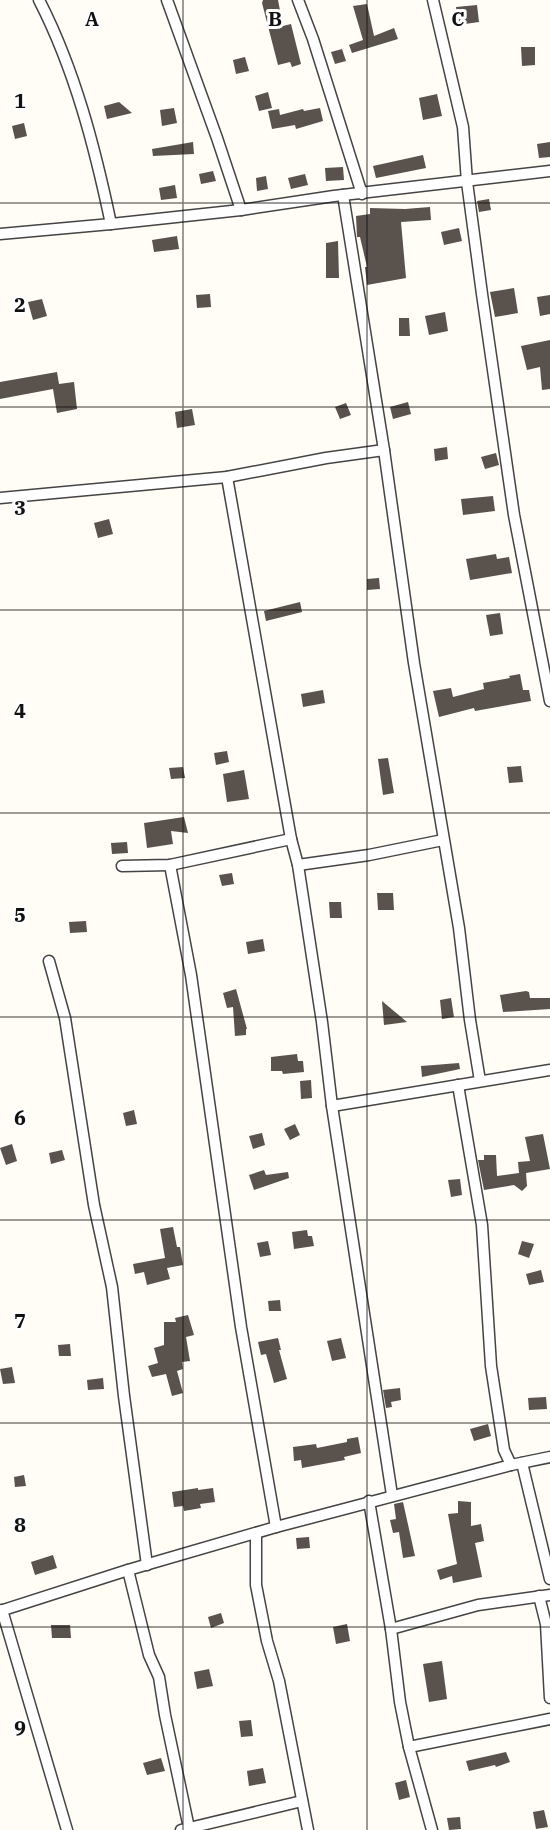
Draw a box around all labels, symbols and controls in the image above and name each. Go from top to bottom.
text: A [85,5,99,32]
text: B [268,5,282,32]
text: C [451,5,465,32]
text: 1 [14,87,26,114]
text: 2 [14,291,26,318]
text: 3 [14,494,26,521]
text: 4 [14,697,26,724]
text: 5 [14,901,26,928]
text: 6 [14,1104,26,1131]
text: 7 [14,1307,26,1334]
text: 8 [14,1511,26,1538]
text: 9 [14,1714,26,1741]

